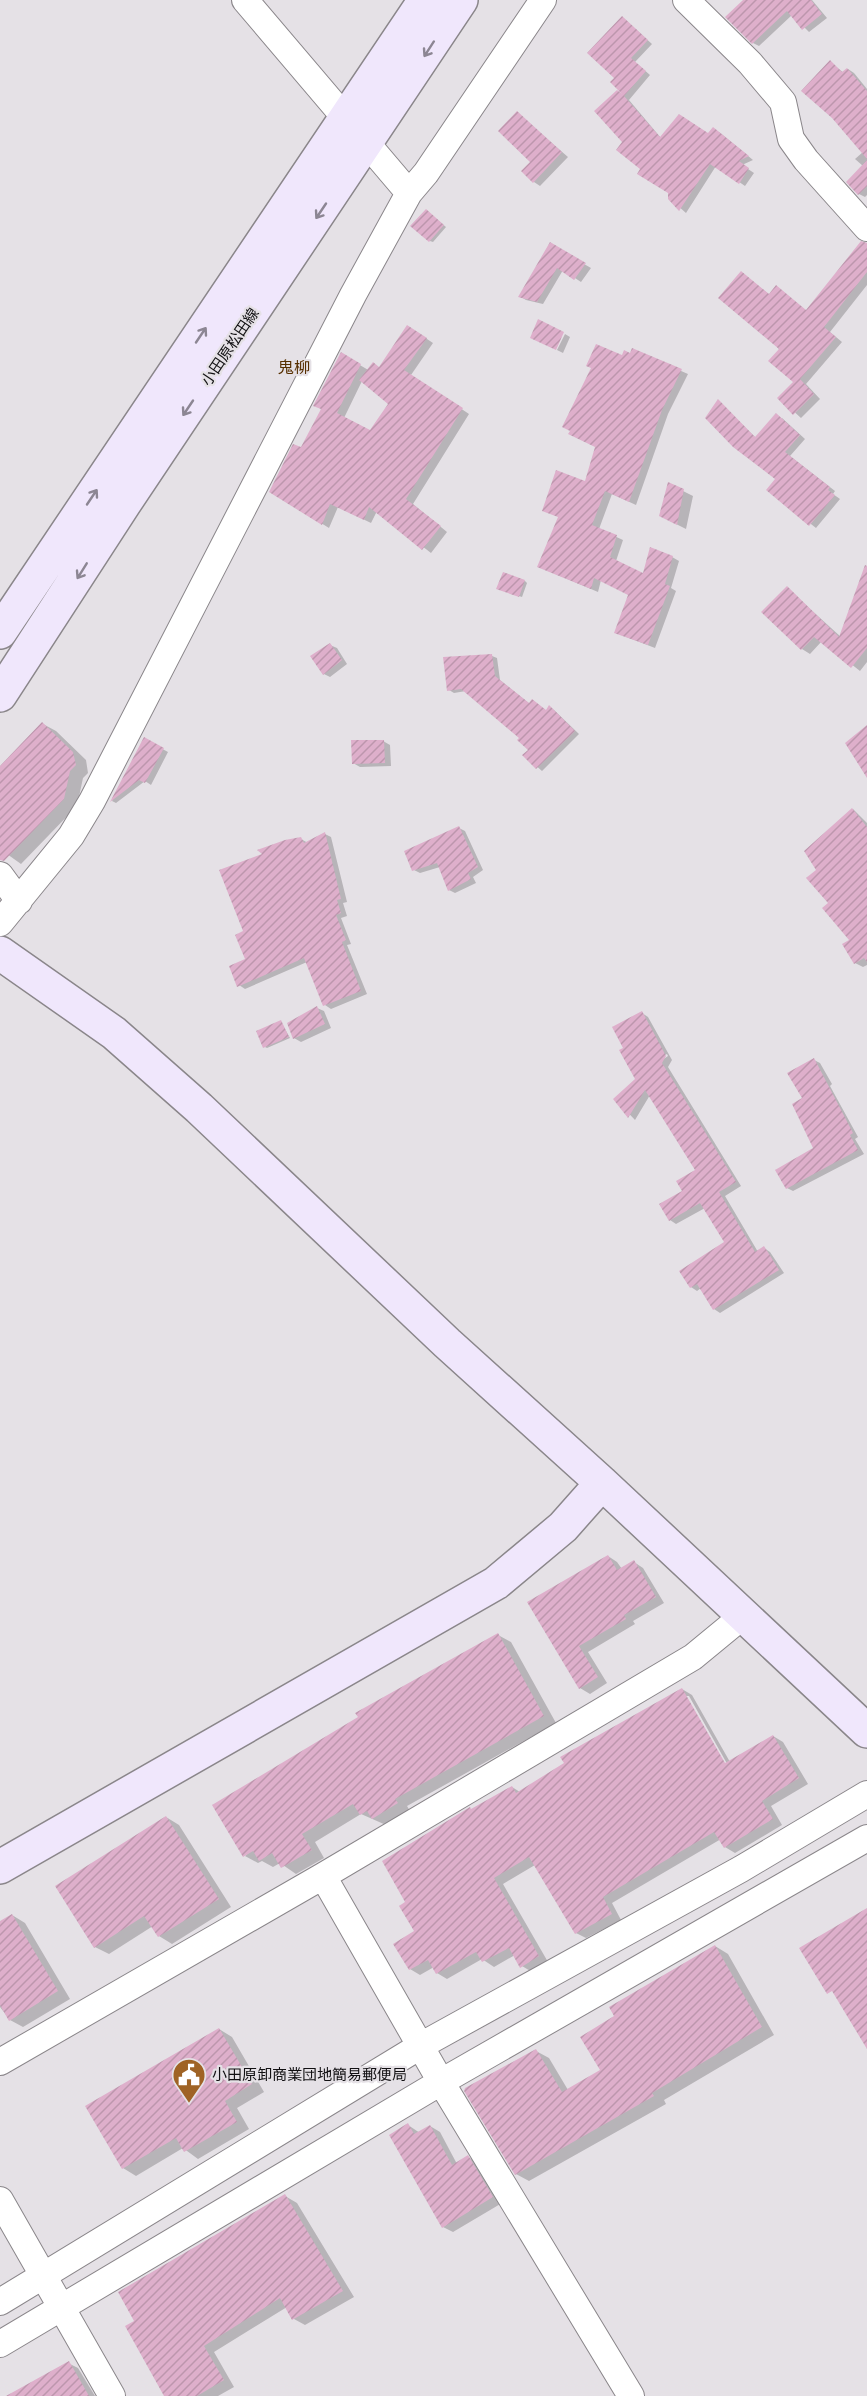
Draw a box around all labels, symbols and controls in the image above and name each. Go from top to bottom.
one-way arrow [423,40,435,57]
one-way arrow [315,203,327,219]
street label: 小田原松田線 [196,304,263,389]
one-way arrow [195,327,207,344]
district label: 鬼柳 [278,356,310,378]
one-way arrow [182,399,194,416]
one-way arrow [86,489,98,506]
one-way arrow [75,562,87,579]
public building icon: 小田原卸商業団地簡易郵便局 [171,2057,207,2104]
place label: 小田原卸商業団地簡易郵便局 [212,2064,407,2084]

